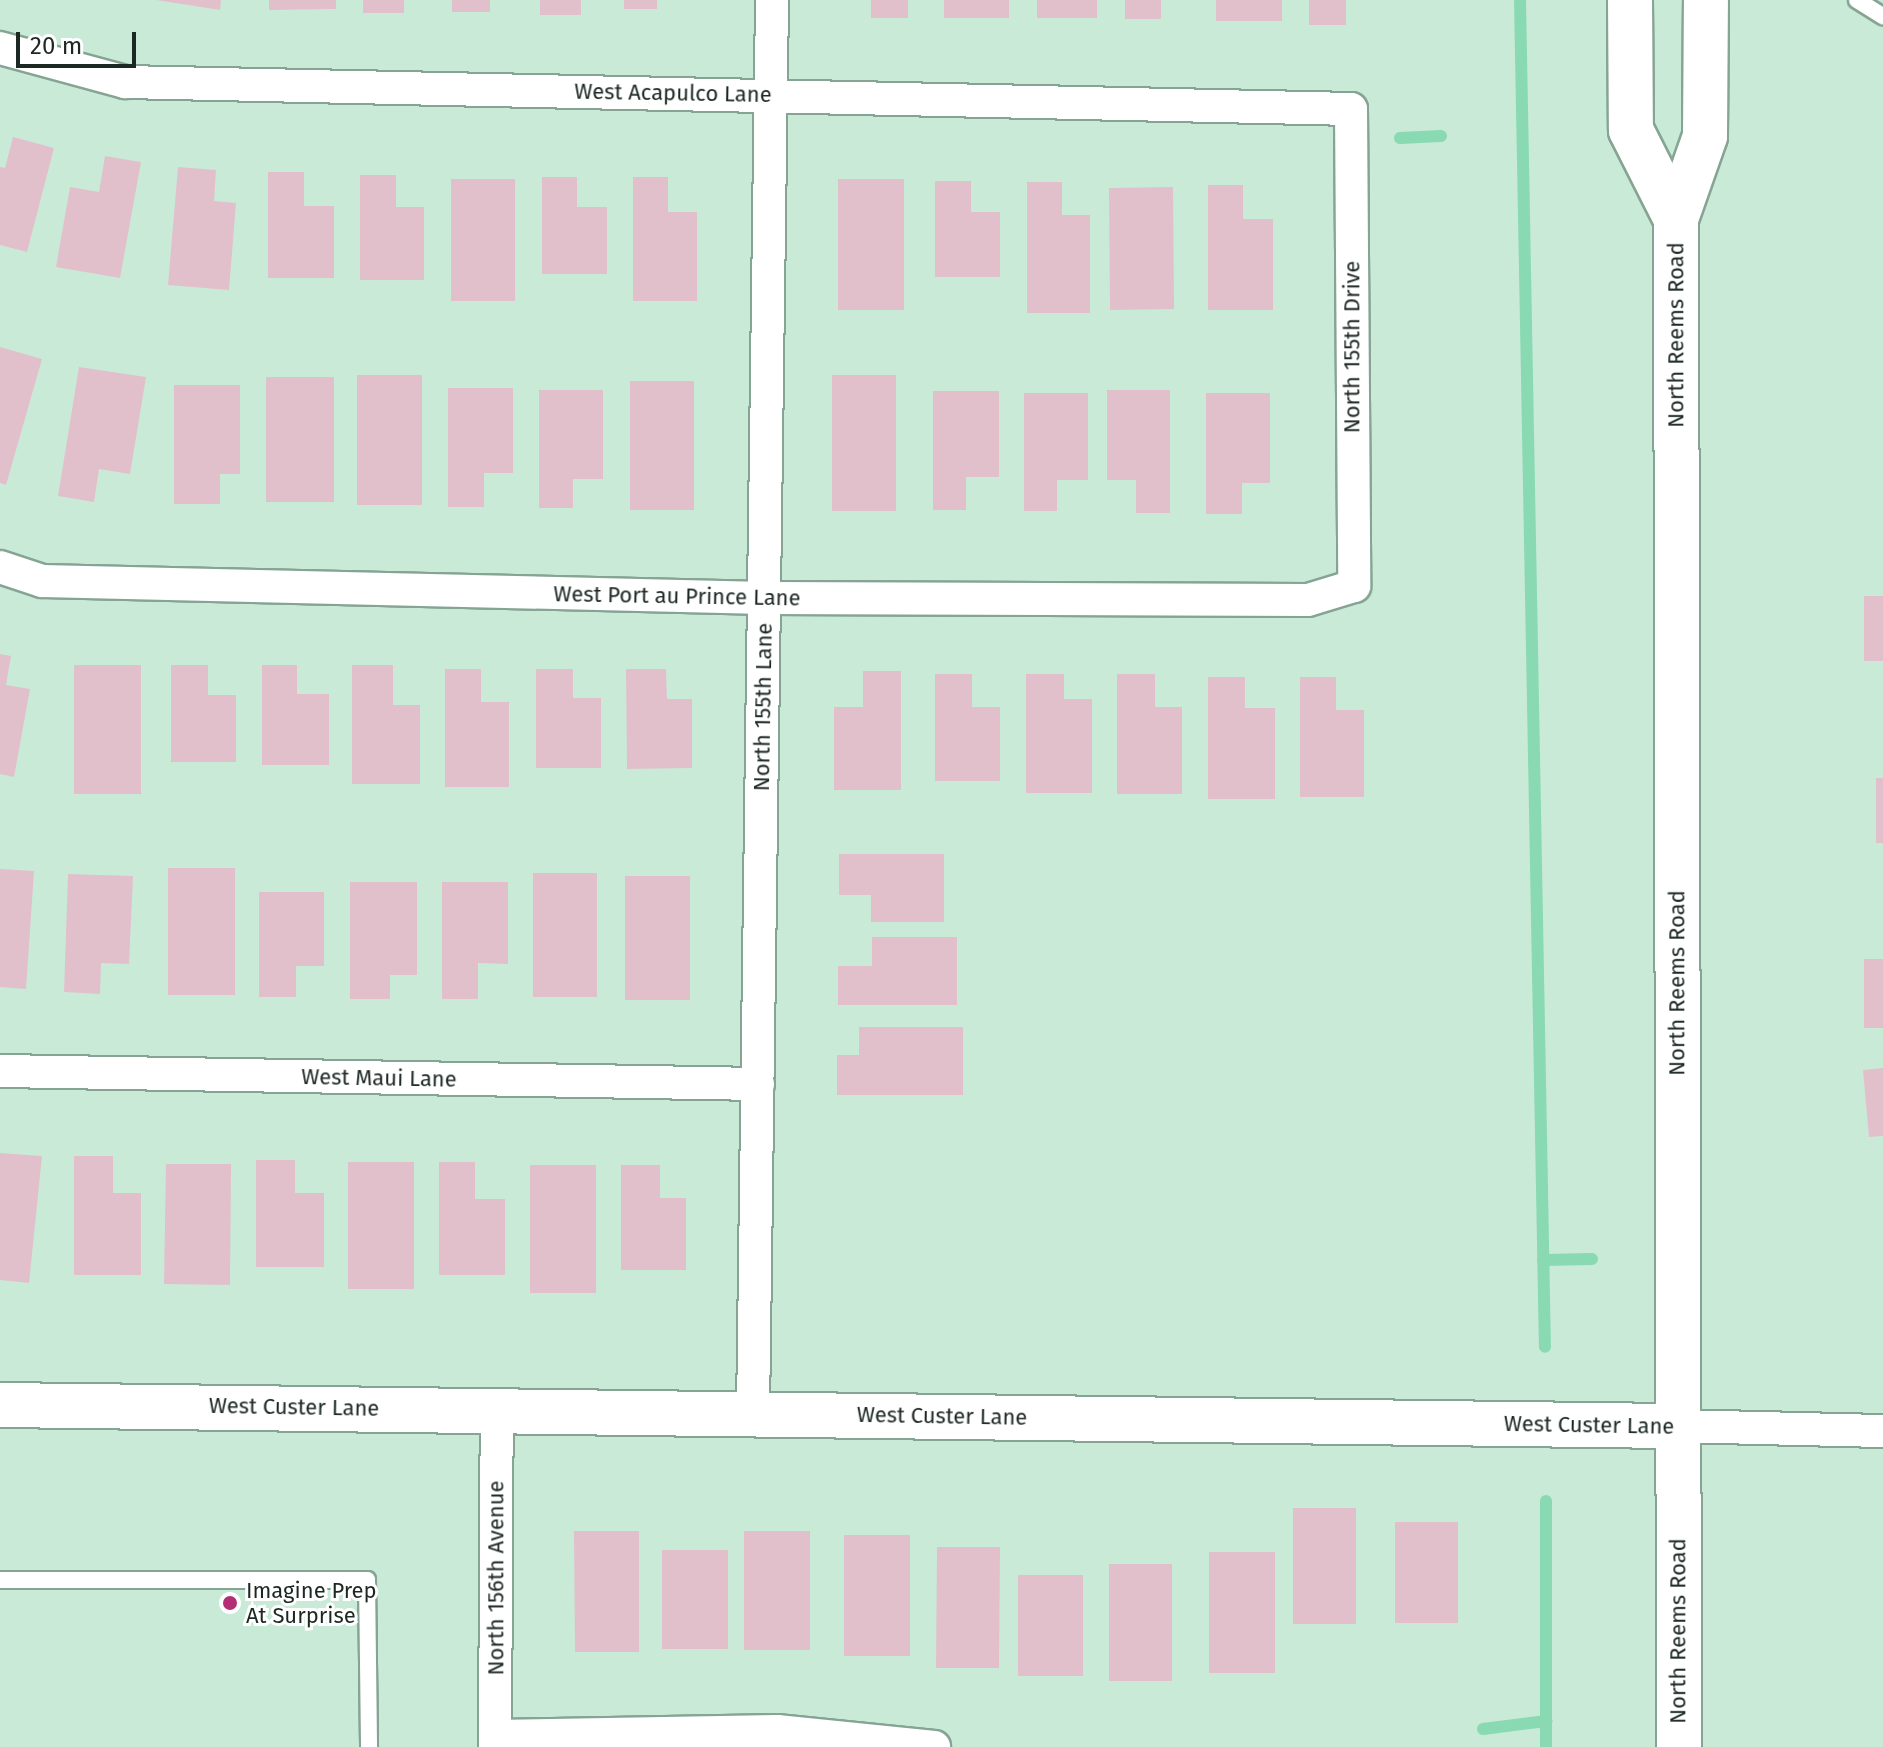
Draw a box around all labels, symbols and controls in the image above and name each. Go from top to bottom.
scale bar [20,16,140,66]
text: 20 m [30,32,82,60]
street label: West Acapulco Lane [574,78,772,108]
street label: North Reems Road [1663,242,1689,428]
street label: North 155th Drive [1339,261,1365,433]
street label: West Port au Prince Lane [553,581,801,611]
street label: North 155th Lane [748,622,778,792]
street label: North Reems Road [1664,890,1690,1076]
street label: West Maui Lane [301,1063,457,1093]
street label: West Custer Lane [209,1392,379,1422]
street label: West Custer Lane [857,1401,1027,1431]
street label: West Custer Lane [1504,1410,1674,1440]
street label: North 156th Avenue [483,1481,509,1675]
street label: North Reems Road [1665,1538,1691,1724]
place label: Imagine Prep At Surprise [246,1577,377,1628]
marker: Imagine Prep At Surprise [221,1594,239,1612]

